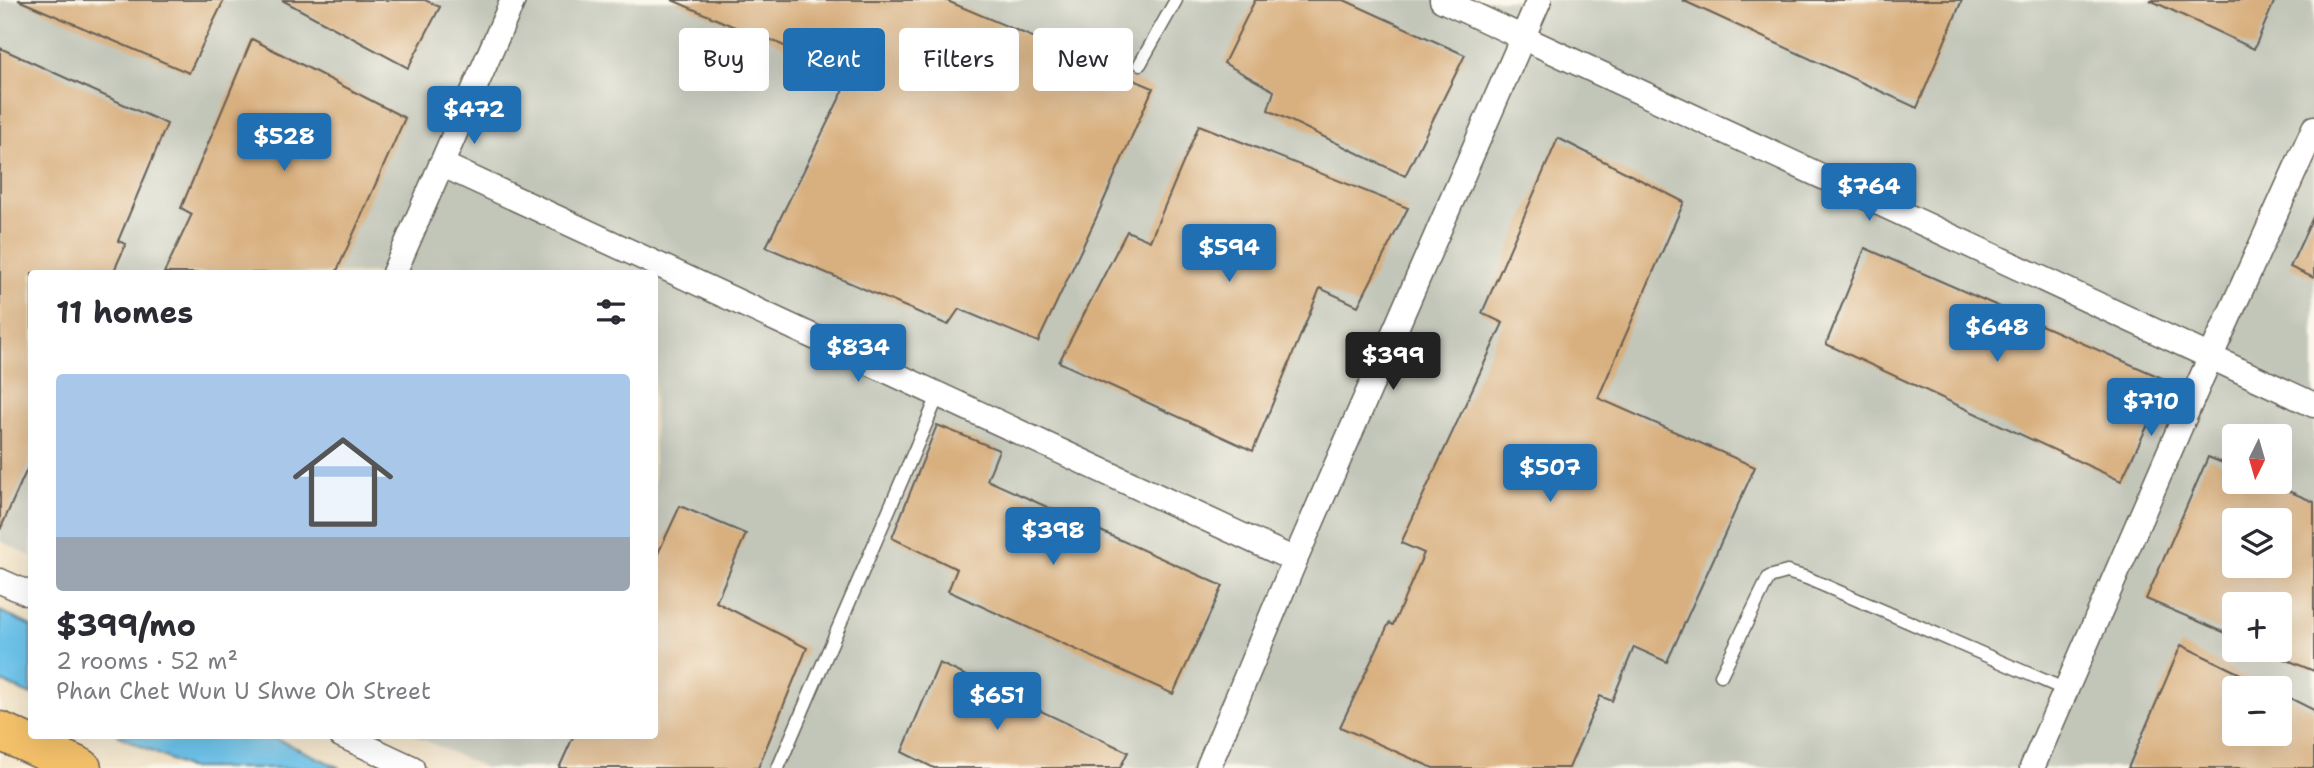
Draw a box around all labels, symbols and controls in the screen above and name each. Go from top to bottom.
chip: Buy [679,28,769,91]
chip: Rent [783,28,885,91]
chip: Filters [899,28,1019,91]
chip: New [1033,28,1133,91]
pin: $472 [433,86,515,146]
text: $472 [443,94,505,124]
pin: $528 [243,114,325,173]
text: $528 [253,121,315,151]
pin: $764 [1828,164,1910,223]
text: $764 [1837,171,1901,201]
pin: $594 [1188,224,1270,284]
text: $594 [1198,232,1260,262]
text: 11 homes [56,292,193,333]
icon: filters [592,293,630,331]
pin: $648 [1956,304,2038,364]
text: $648 [1965,312,2029,342]
pin: $834 [817,324,899,384]
text: $834 [826,332,890,362]
pin: $399 [1352,332,1434,392]
text: $399 [1361,340,1425,370]
pin: $710 [2110,378,2192,438]
text: $710 [2123,386,2179,416]
icon: home [280,419,406,545]
north arrow [2222,424,2292,494]
map controls [2222,424,2292,746]
pin: $507 [1509,444,1591,504]
text: $507 [1519,452,1581,482]
pin: $398 [1012,508,1094,567]
button: layers [2222,508,2292,578]
text: $398 [1021,515,1085,545]
button: + [2222,592,2292,662]
text: $399/mo [56,605,196,646]
text: 2 rooms · 52 m² [56,646,238,676]
pin: $651 [956,672,1038,732]
text: Phan Chet Wun U Shwe Oh Street [56,676,431,706]
button: − [2222,676,2292,746]
text: $651 [969,680,1025,710]

